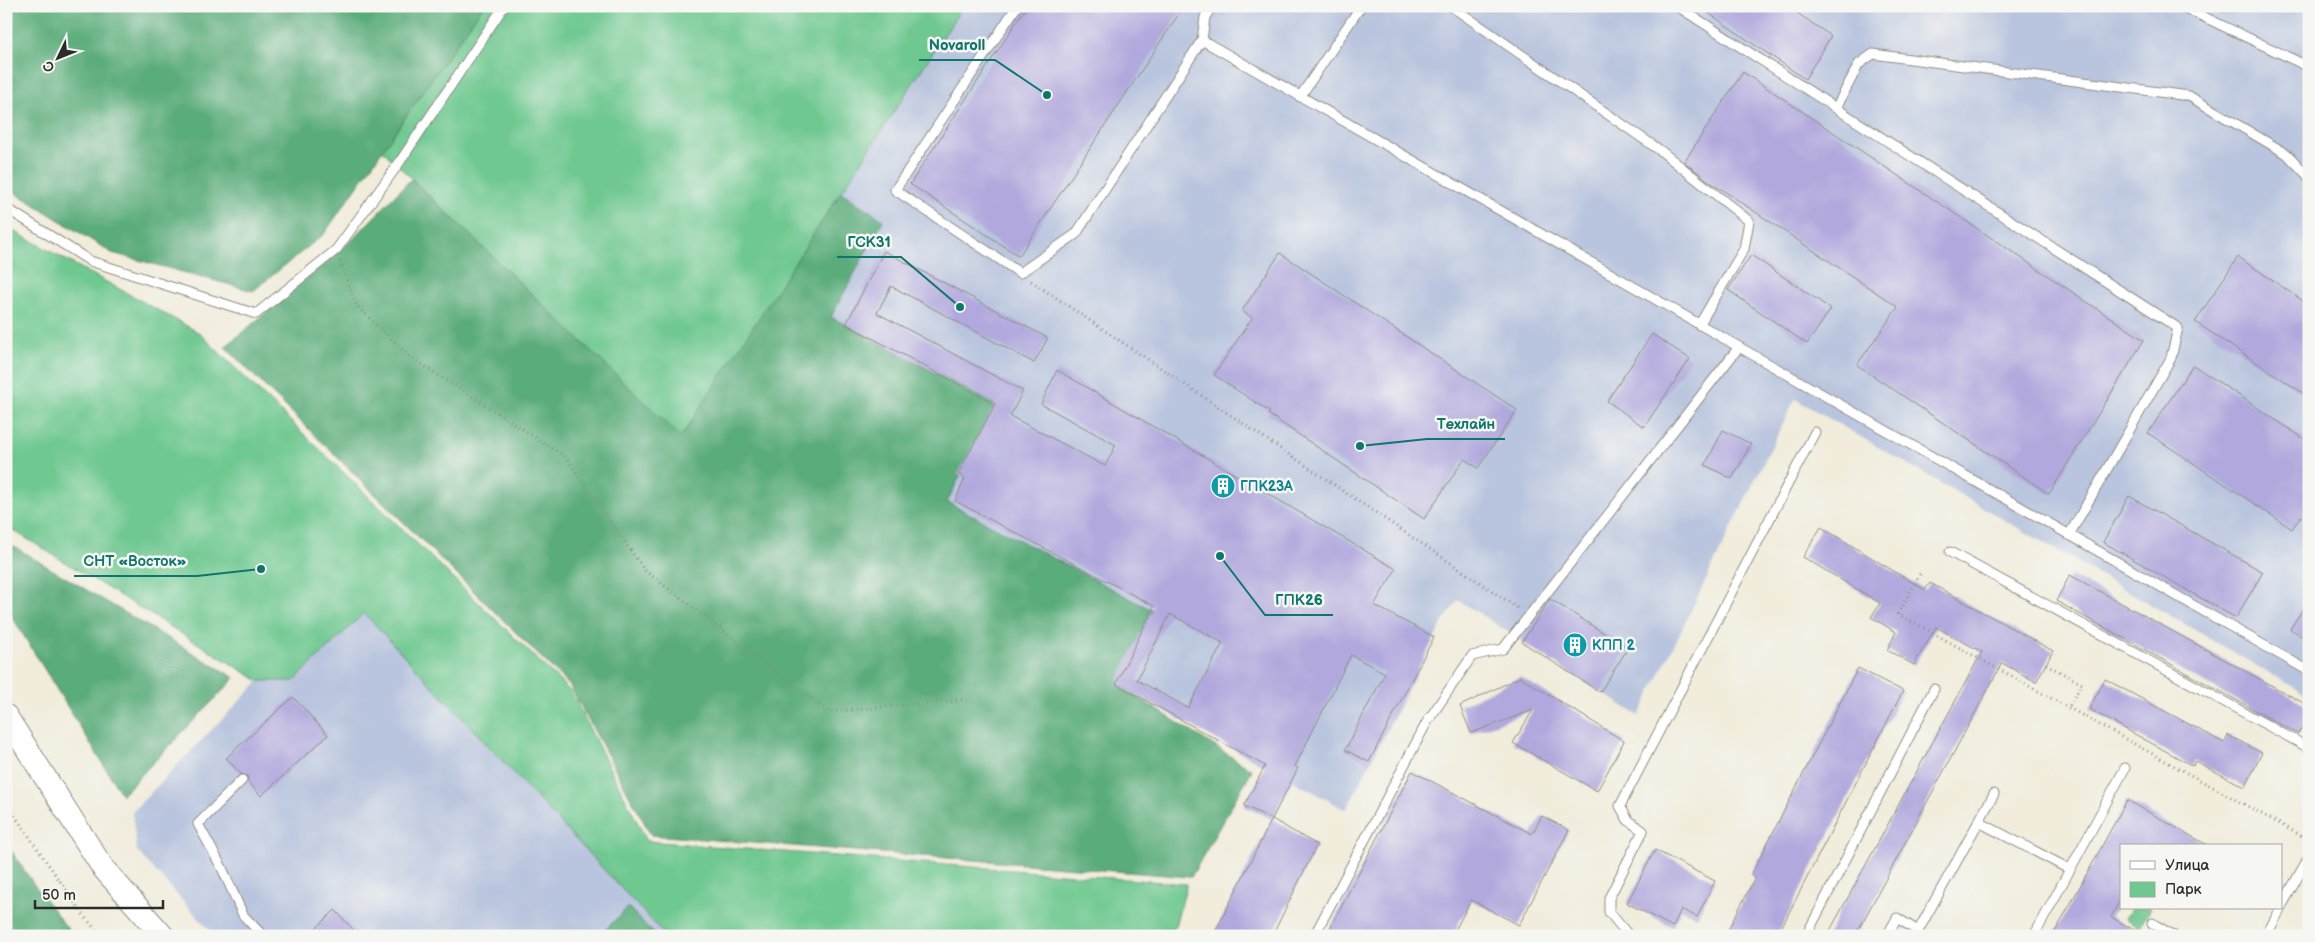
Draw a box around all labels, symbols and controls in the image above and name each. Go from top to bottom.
callout: Novaroll [919,30,995,60]
north arrow [32,32,82,82]
text: Novaroll [929,36,985,55]
text: С [39,57,58,76]
callout: ГСК31 [837,227,901,257]
text: ГСК31 [847,233,891,252]
callout: Техлайн [1427,409,1505,439]
text: Техлайн [1437,415,1495,434]
building icon: ГПК23А [1210,473,1236,499]
place label: ГПК23А [1240,478,1293,495]
callout: СНТ «Восток» [74,546,197,576]
text: СНТ «Восток» [84,552,187,571]
callout: ГПК26 [1265,585,1333,615]
text: ГПК26 [1275,591,1323,610]
building icon: КПП 2 [1562,632,1588,658]
place label: КПП 2 [1592,637,1635,654]
legend [2120,844,2282,910]
text: Улица [2165,856,2210,875]
scale bar [35,877,162,909]
text: Парк [2165,880,2202,899]
text: 50 m [42,886,76,905]

